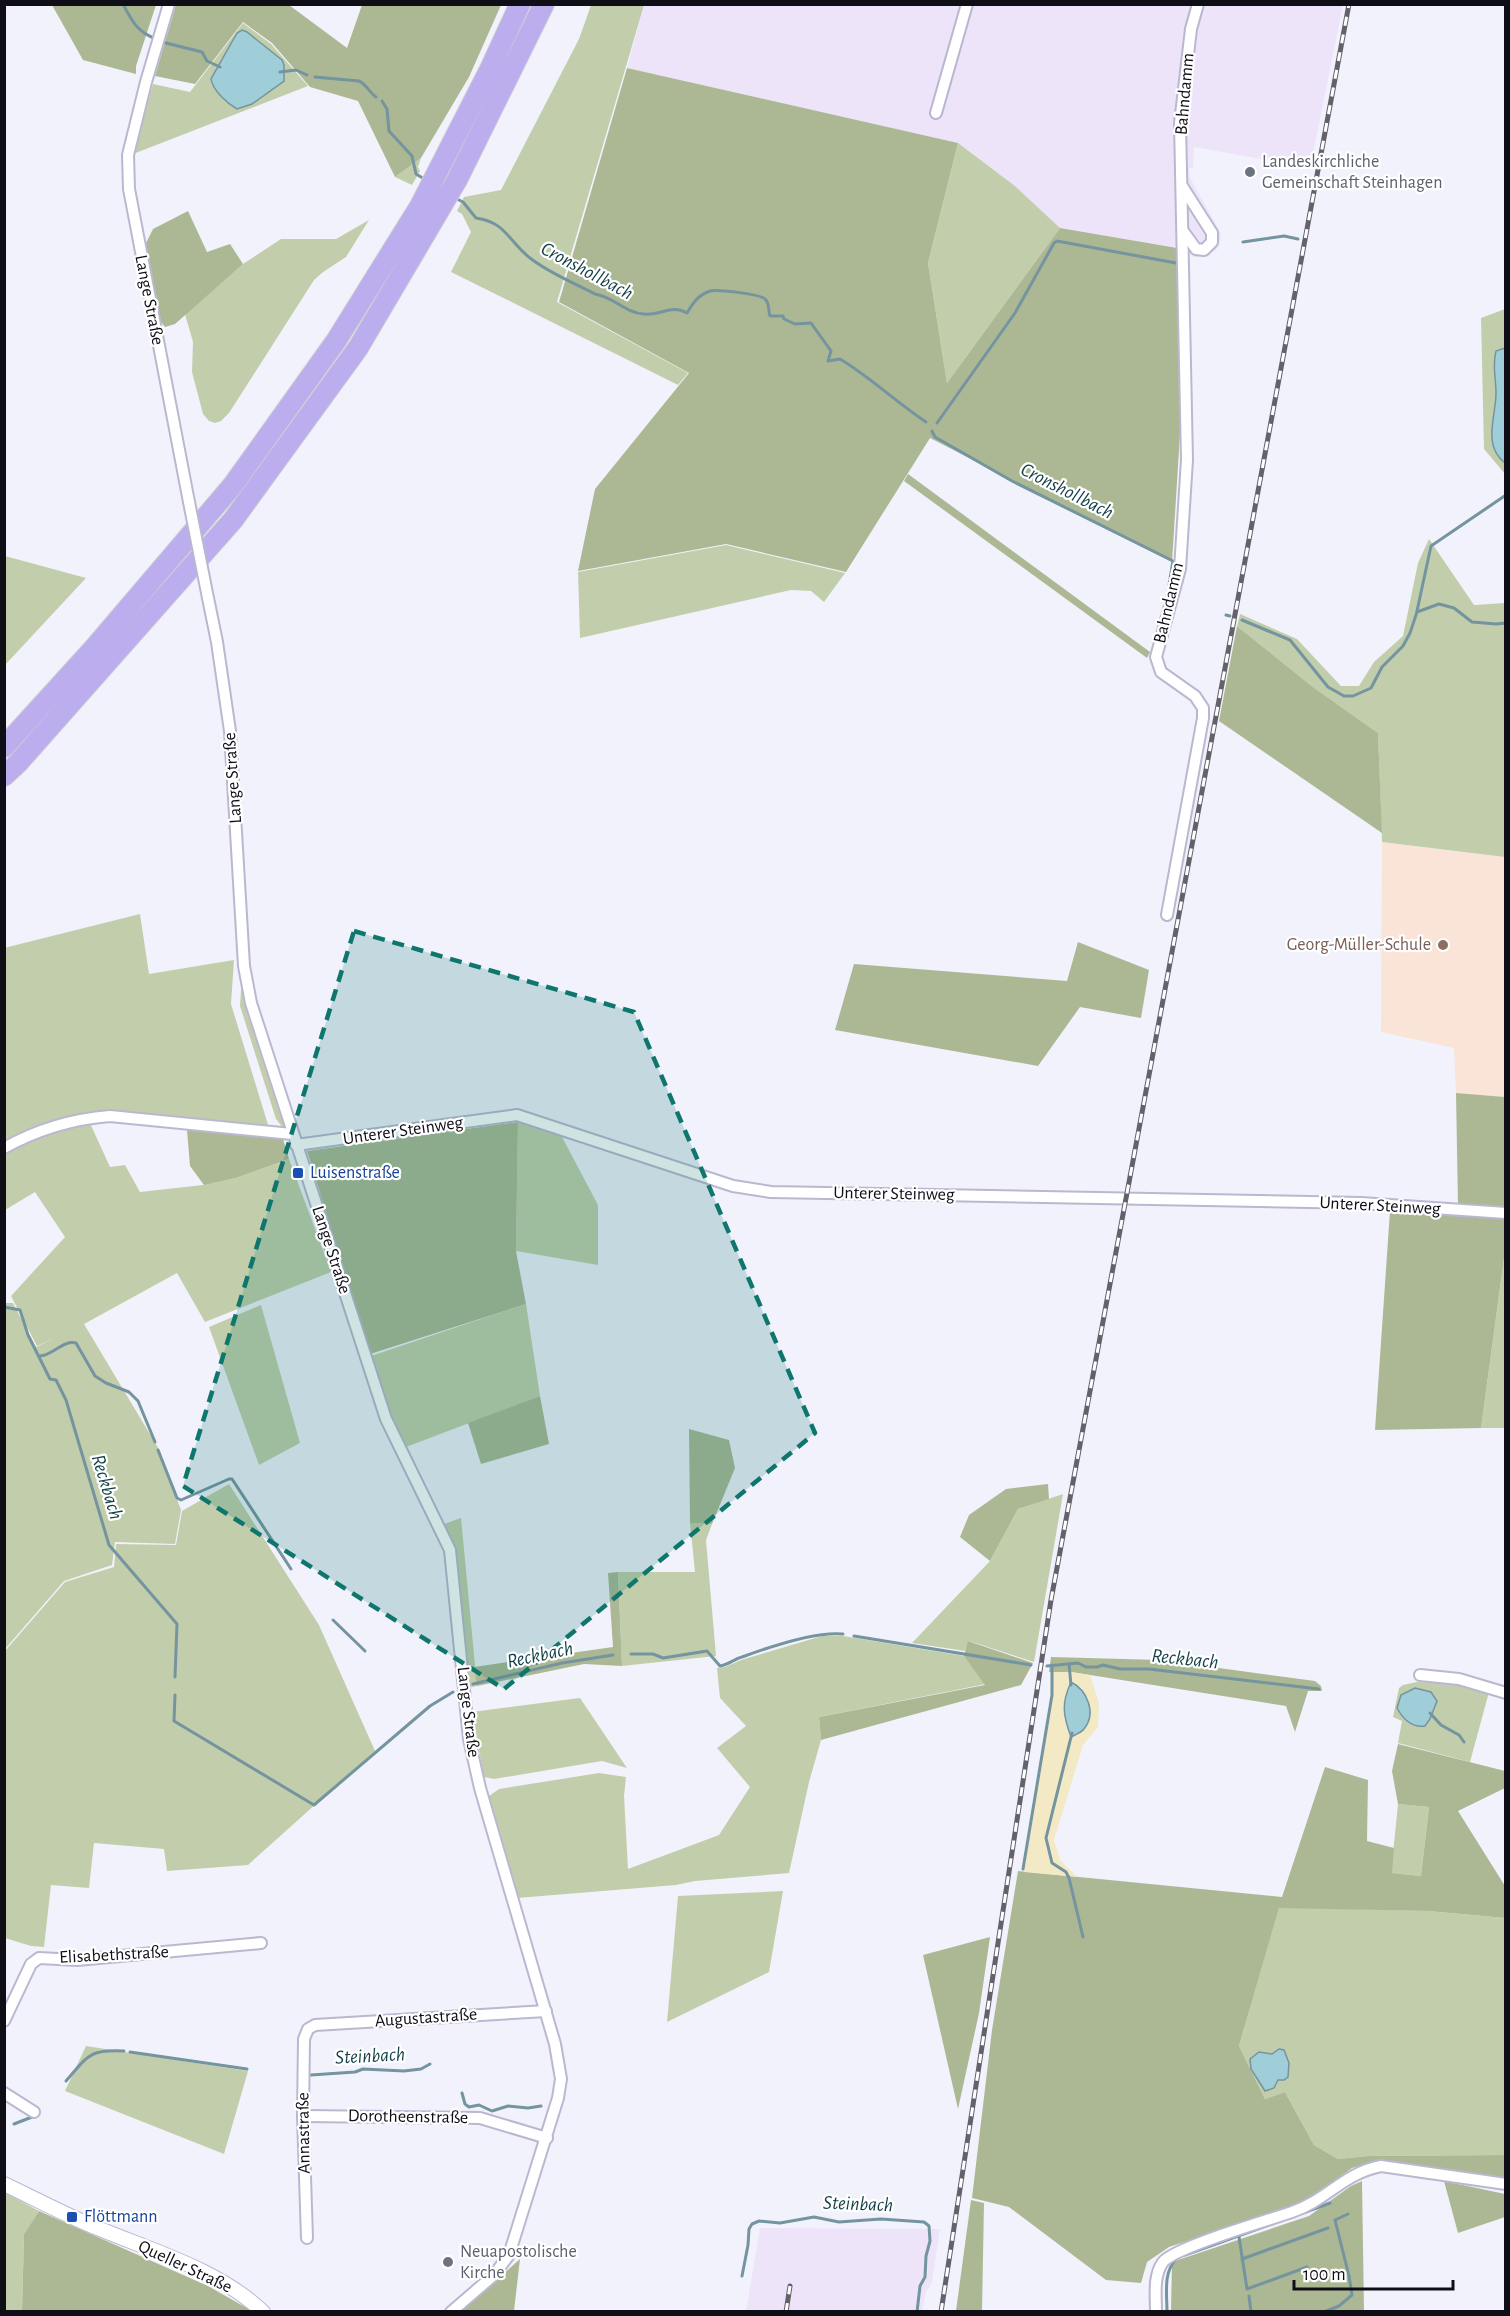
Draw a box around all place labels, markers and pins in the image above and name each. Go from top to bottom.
place label: Landeskirchliche Gemeinschaft Steinhagen [1262,153,1442,192]
marker: Landeskirchliche Gemeinschaft Steinhagen [1243,165,1257,179]
place label: Georg-Müller-Schule [1287,936,1431,954]
marker: Georg-Müller-Schule [1436,938,1450,952]
place label: Luisenstraße [310,1164,400,1182]
marker: Luisenstraße [291,1166,305,1180]
place label: Flöttmann [84,2208,158,2226]
marker: Flöttmann [65,2210,79,2224]
place label: Neuapostolische Kirche [460,2243,577,2282]
marker: Neuapostolische Kirche [441,2255,455,2269]

